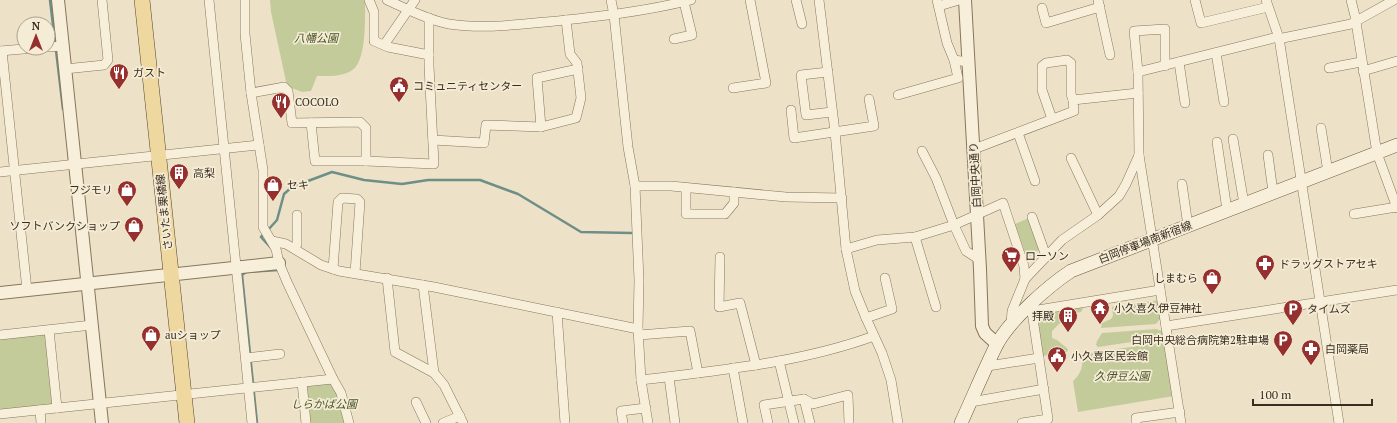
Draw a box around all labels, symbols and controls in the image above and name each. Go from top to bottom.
north arrow [16,16,56,56]
text: N [32,19,41,33]
park label: 八幡公園 [294,31,340,45]
restaurant icon: ガスト [108,62,130,90]
place label: ガスト [133,66,166,80]
public building icon: コミュニティセンター [388,75,410,103]
place label: コミュニティセンター [413,79,522,93]
restaurant icon: COCOLO [270,91,292,119]
place label: COCOLO [295,95,339,109]
street label: 白岡中央通り [966,142,984,208]
building icon: 高梨 [168,162,190,190]
place label: 高梨 [193,166,215,180]
street label: さいたま栗橋線 [153,173,175,251]
shop icon: セキ [262,174,284,202]
place label: セキ [287,178,309,192]
shop icon: フジモリ [116,179,138,207]
place label: フジモリ [69,183,113,197]
shop icon: ソフトバンクショップ [123,215,145,243]
street label: 白岡停車場南新宿線 [1096,218,1194,266]
place label: ソフトバンクショップ [9,219,120,233]
supermarket icon: ローソン [1000,245,1022,273]
place label: ローソン [1025,249,1069,263]
pharmacy icon: ドラッグストアセキ [1254,253,1276,281]
place label: ドラッグストアセキ [1279,257,1378,271]
shop icon: しまむら [1201,267,1223,295]
place label: しまむら [1154,271,1198,285]
temple icon: 小久喜久伊豆神社 [1089,297,1111,325]
parking icon: タイムズ [1282,298,1304,326]
place label: 小久喜久伊豆神社 [1114,301,1202,315]
place label: タイムズ [1307,302,1351,316]
building icon: 拝殿 [1057,305,1079,333]
place label: 拝殿 [1032,309,1054,323]
shop icon: auショップ [140,324,162,352]
place label: auショップ [165,328,221,342]
parking icon: 白岡中央総合病院第2駐車場 [1272,329,1294,357]
place label: 白岡中央総合病院第2駐車場 [1131,333,1269,347]
pharmacy icon: 白岡薬局 [1300,338,1322,366]
place label: 白岡薬局 [1325,342,1369,356]
public building icon: 小久喜区民会館 [1046,345,1068,373]
place label: 小久喜区民会館 [1071,349,1148,363]
park label: 久伊豆公園 [1095,369,1151,383]
scale bar [1253,381,1372,407]
text: 100 m [1259,387,1292,402]
park label: しらかば公園 [291,397,359,411]

